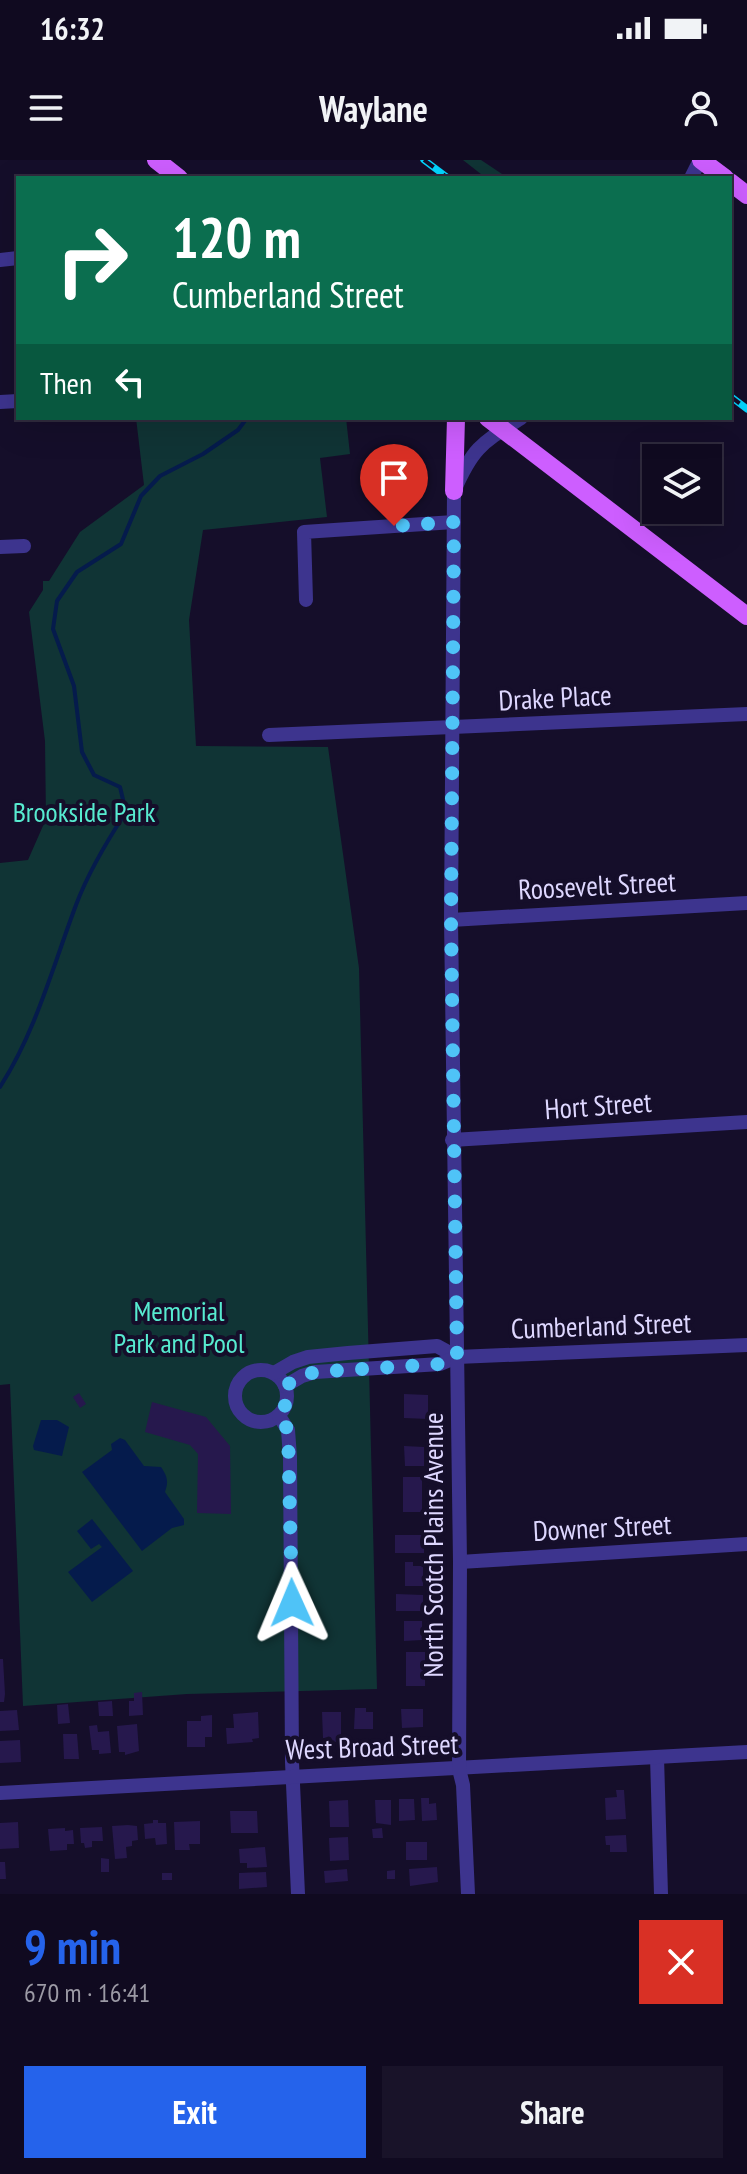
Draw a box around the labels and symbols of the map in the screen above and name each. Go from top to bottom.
pin [360,444,428,526]
street label: Drake Place [498,676,612,718]
park label: Brookside Park [13,793,155,830]
street label: Roosevelt Street [517,862,677,908]
street label: Hort Street [543,1083,653,1127]
park label: Memorial Park and Pool [114,1292,245,1361]
street label: Cumberland Street [510,1303,692,1347]
street label: North Scotch Plains Avenue [414,1413,451,1677]
street label: Downer Street [532,1505,672,1549]
position arrow [250,1561,334,1645]
street label: West Broad Street [285,1724,459,1768]

